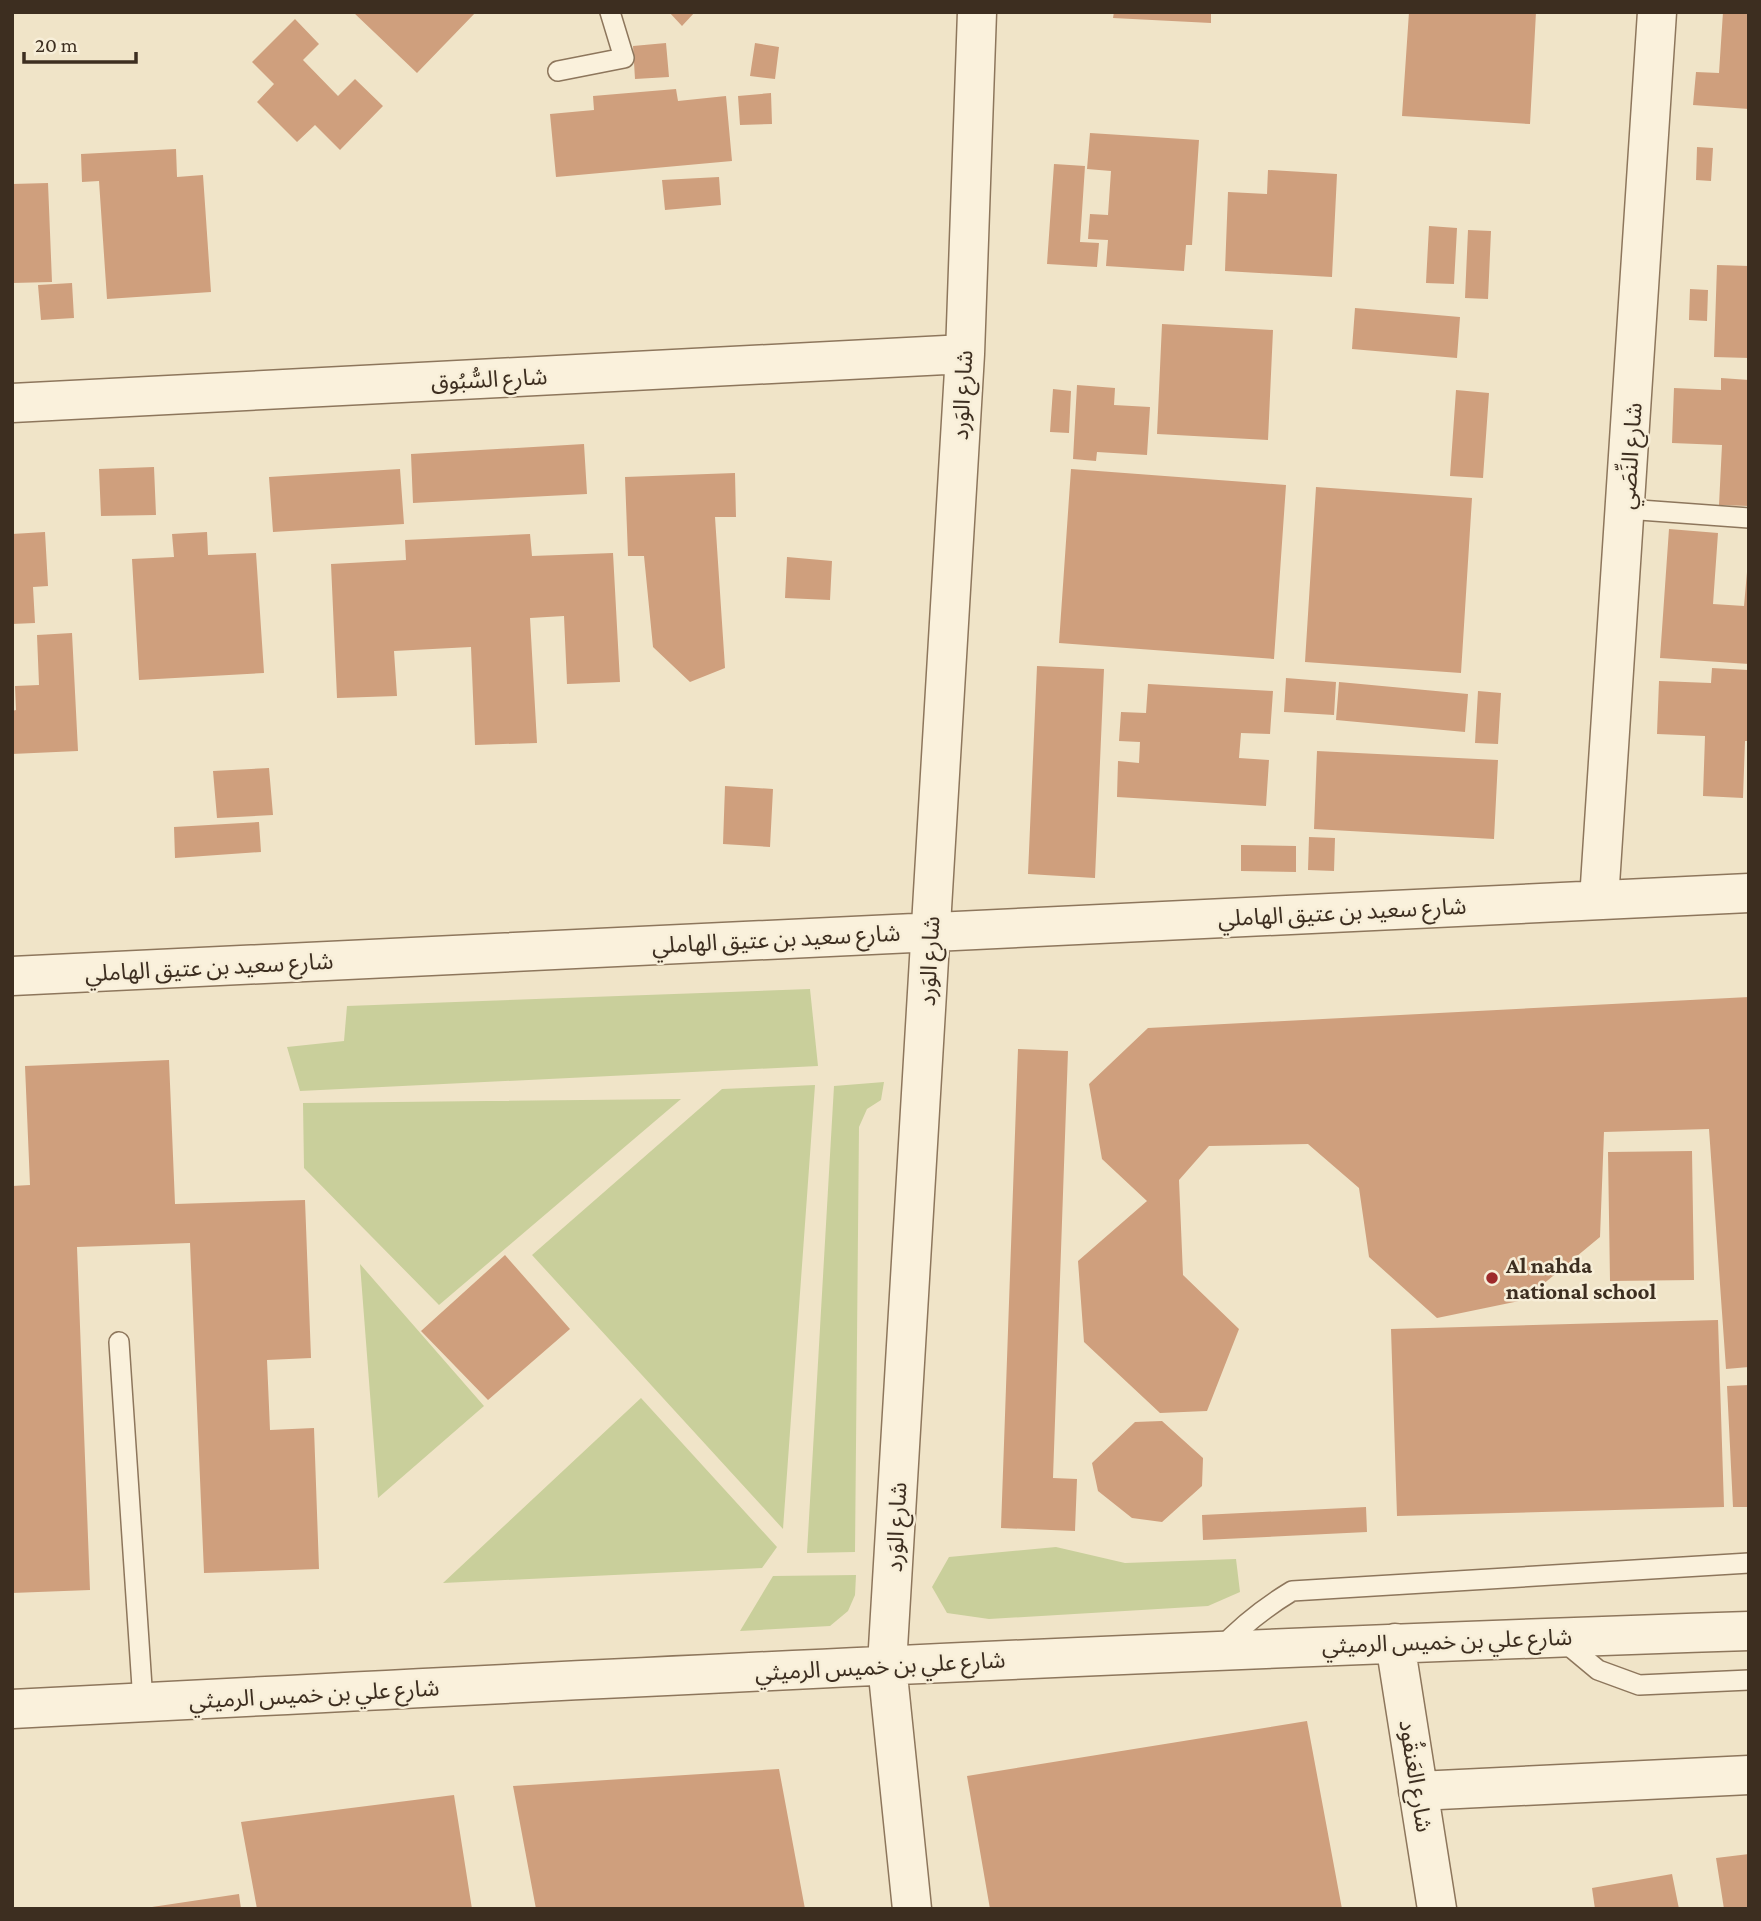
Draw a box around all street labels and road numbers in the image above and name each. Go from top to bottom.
street label: شارع الوَرد [947,349,981,441]
street label: شارع السُّبُوق [430,363,548,399]
street label: شارع النِّصَي [1610,401,1651,511]
street label: شارع سعيد بن عتيق الهاملي [1217,893,1467,936]
street label: شارع الوَرد [914,915,948,1007]
street label: شارع سعيد بن عتيق الهاملي [651,920,901,963]
street label: شارع سعيد بن عتيق الهاملي [84,948,334,991]
street label: شارع الوَرد [881,1481,915,1573]
street label: شارع علي بن خميس الرميثي [1321,1624,1573,1663]
street label: شارع علي بن خميس الرميثي [754,1646,1006,1690]
street label: شارع علي بن خميس الرميثي [188,1674,440,1718]
street label: شارع العَنقُود [1390,1718,1439,1835]

